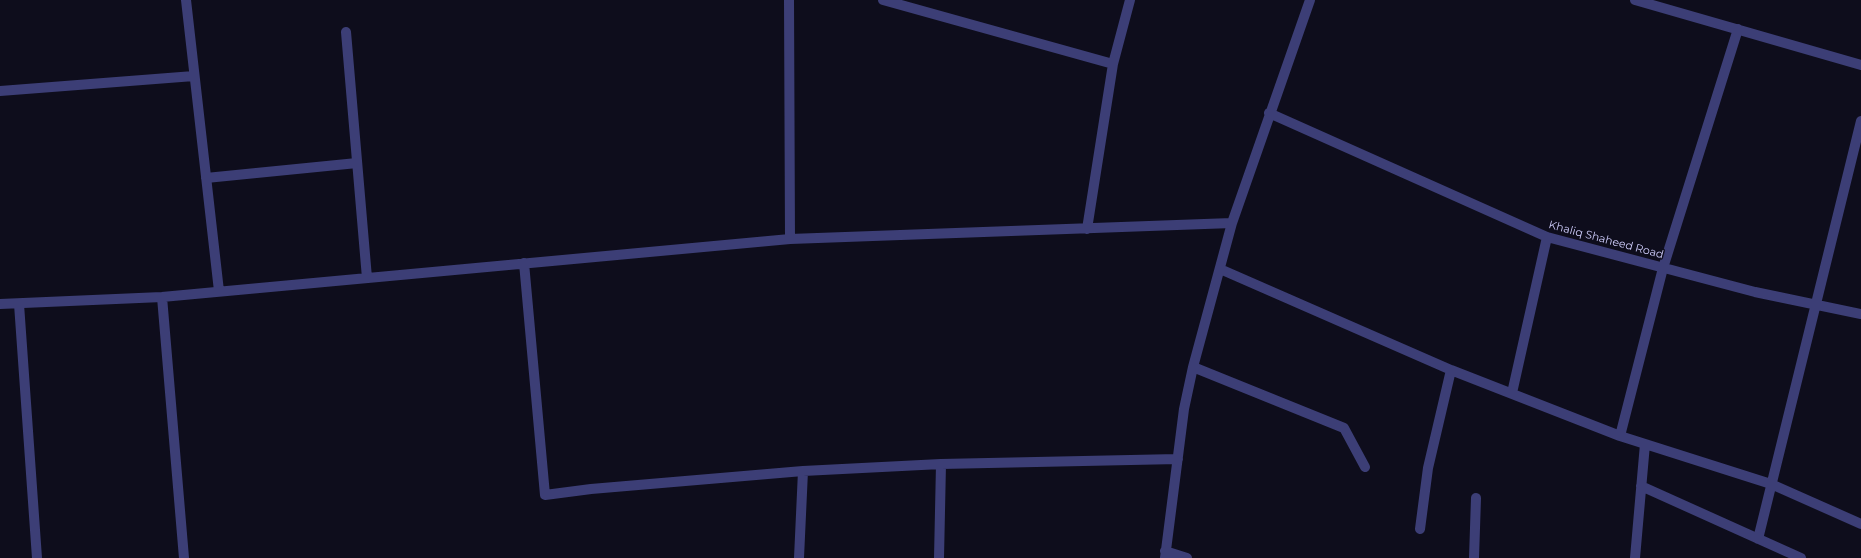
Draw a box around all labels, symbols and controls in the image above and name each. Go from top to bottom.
street label: Khaliq Shaheed Road [1547,218,1665,262]

